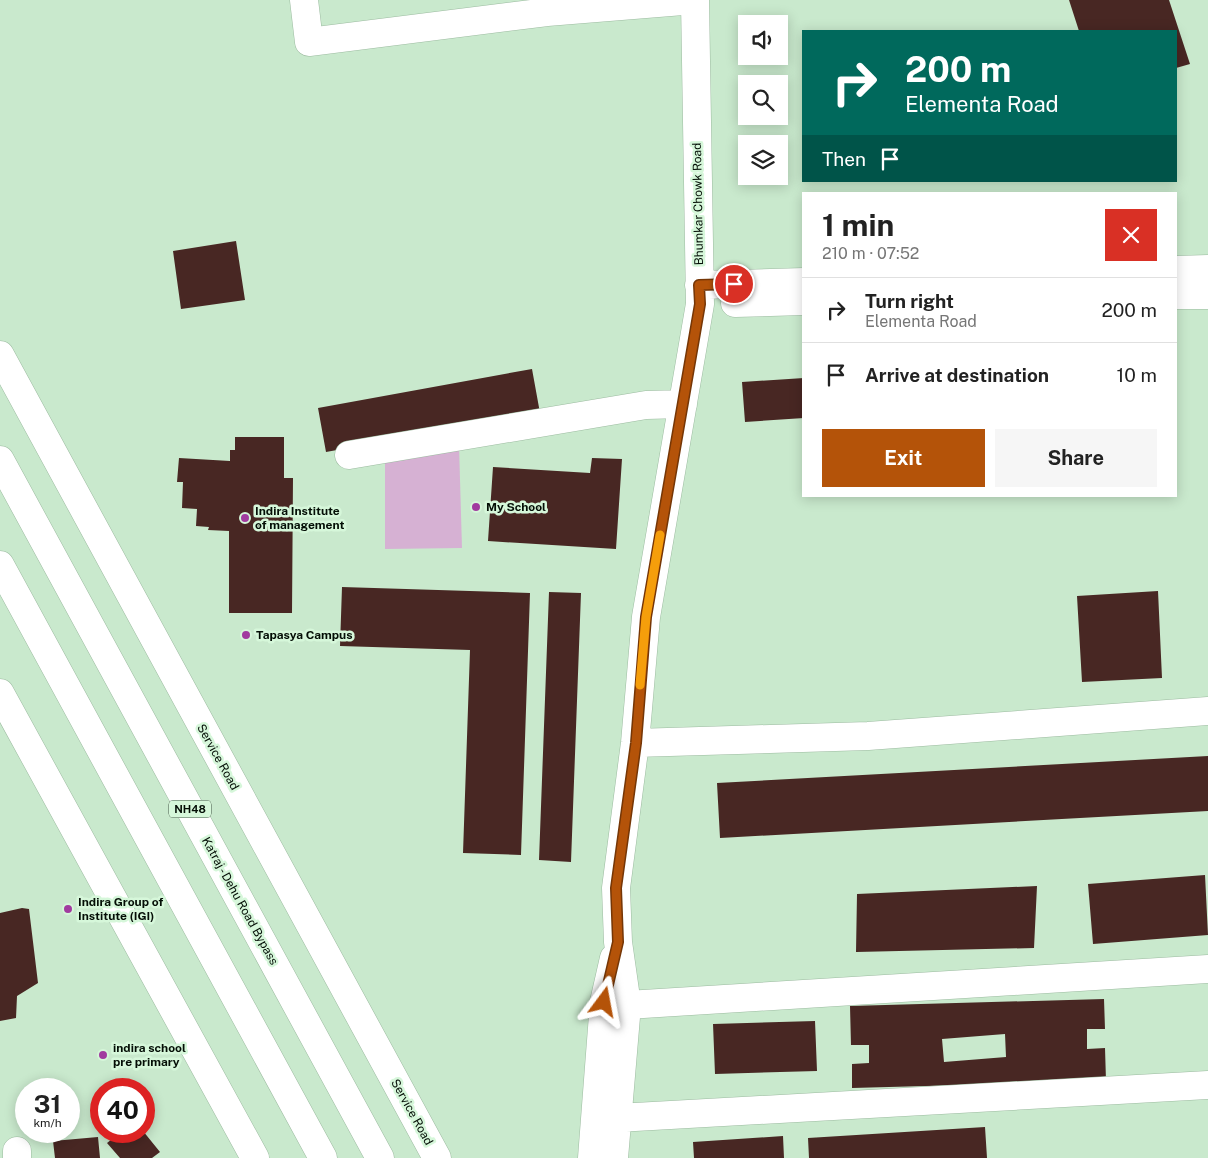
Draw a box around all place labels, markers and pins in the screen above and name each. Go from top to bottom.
pin [713,263,755,305]
place label: My School [486,500,546,514]
marker: My School [470,501,482,513]
place label: Indira Institute of management [255,504,344,532]
marker: Indira Institute of management [239,512,251,524]
place label: Tapasya Campus [256,628,352,642]
marker: Tapasya Campus [240,629,252,641]
place label: Indira Group of Institute (IGI) [78,895,163,923]
marker: Indira Group of Institute (IGI) [62,903,74,915]
place label: indira school pre primary [113,1041,186,1069]
marker: indira school pre primary [97,1049,109,1061]

